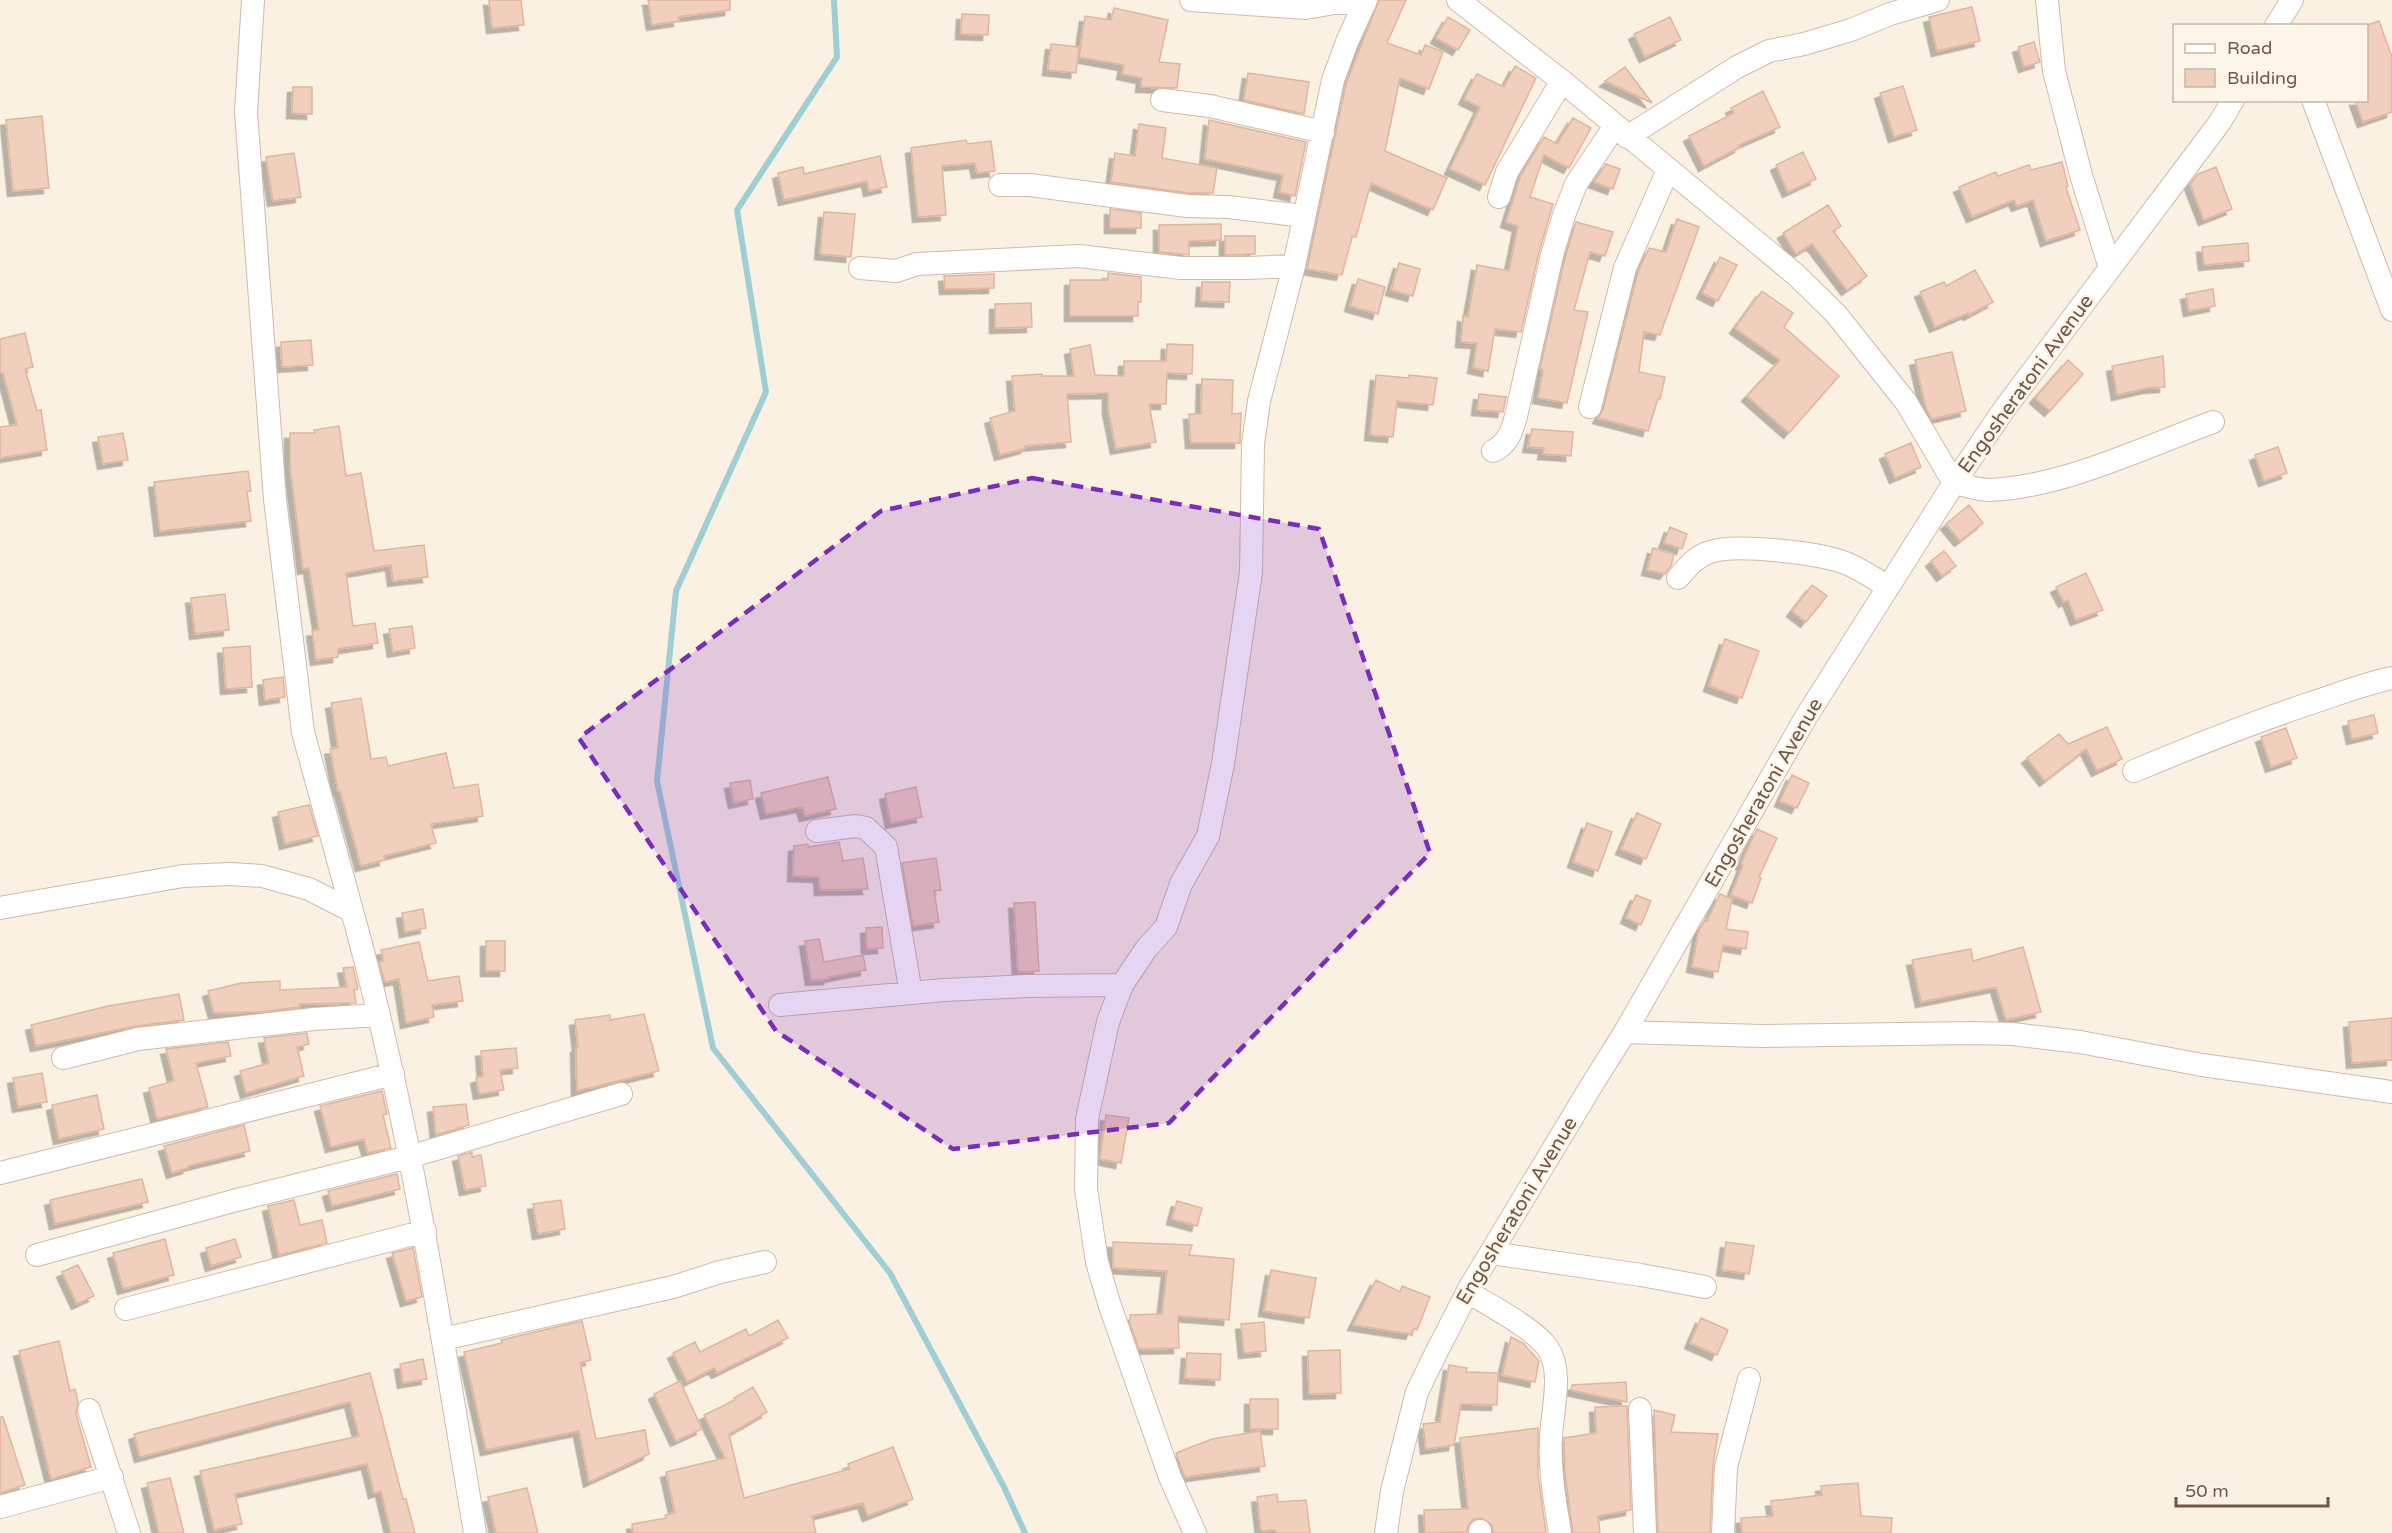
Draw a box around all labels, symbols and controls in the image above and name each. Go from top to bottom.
legend [2173,24,2368,102]
text: Road [2227,37,2272,59]
text: Building [2227,67,2297,89]
street label: Engosheratoni Avenue [1953,290,2099,478]
street label: Engosheratoni Avenue [1700,694,1828,892]
street label: Engosheratoni Avenue [1451,1113,1583,1309]
scale bar [2176,1470,2328,1508]
text: 50 m [2185,1480,2229,1502]

